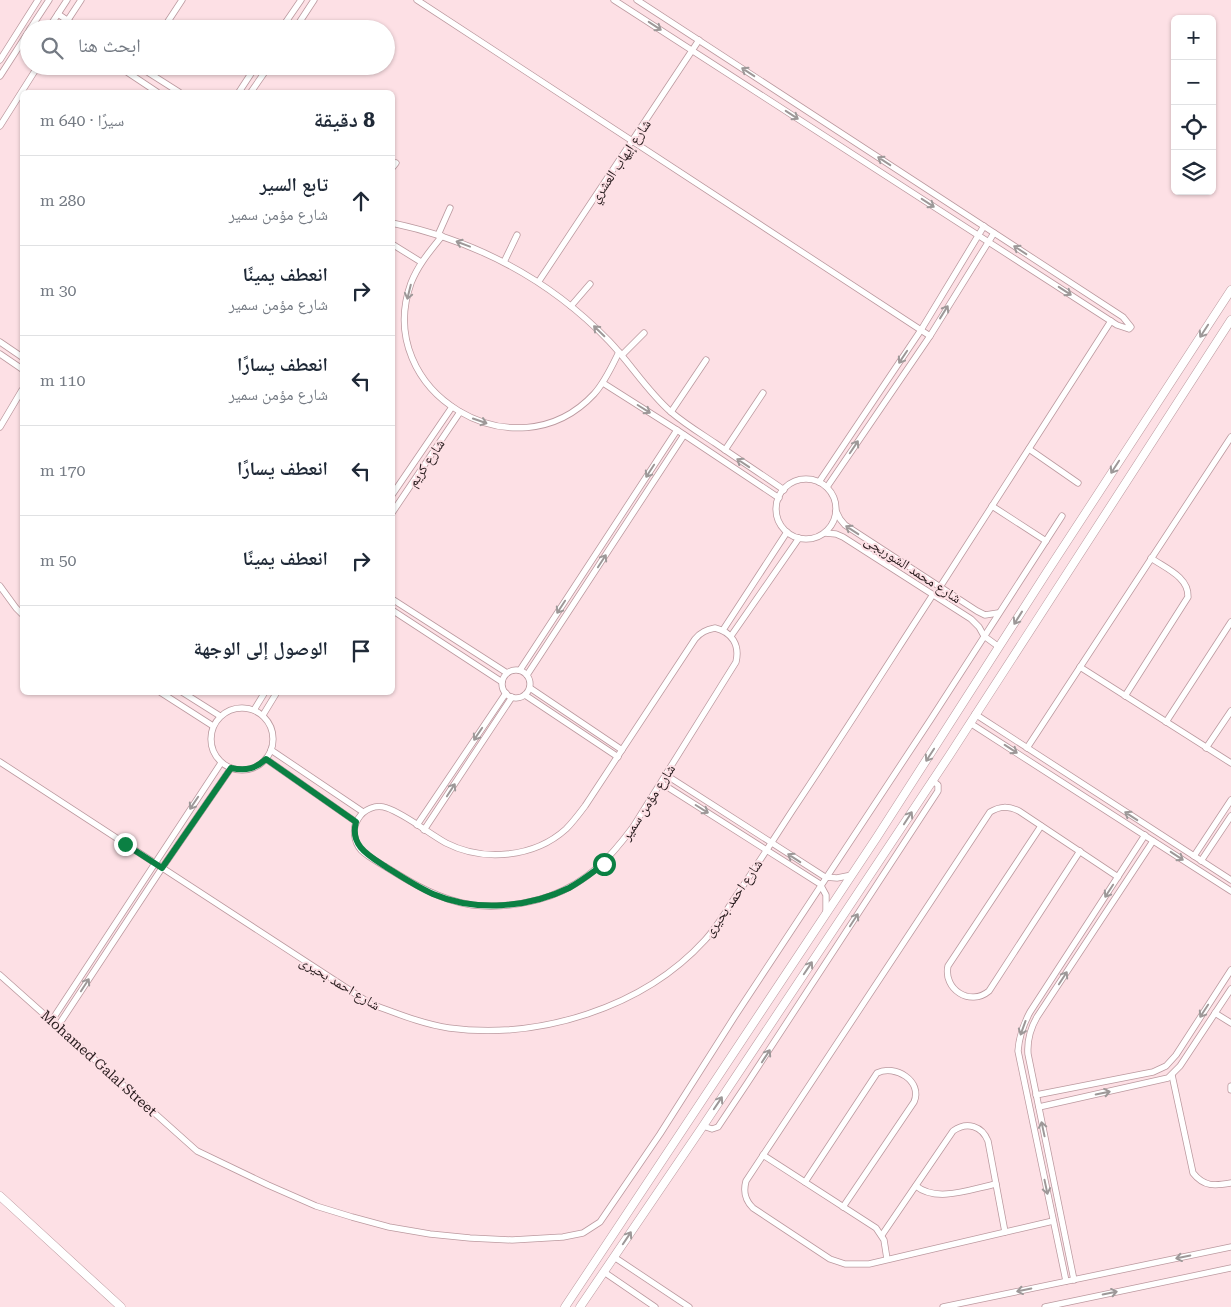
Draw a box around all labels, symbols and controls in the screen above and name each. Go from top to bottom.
map controls [1171,15,1216,195]
button: + [1171,15,1216,60]
search box [20,20,395,75]
one-way arrow [648,22,662,32]
icon: search [38,34,66,62]
text: ابحث هنا [78,34,141,57]
button: − [1171,60,1216,105]
one-way arrow [741,67,755,77]
button: locate [1171,105,1216,150]
text: 8 دقيقة [314,108,375,132]
one-way arrow [784,110,798,120]
text: سيرًا · 640 m [40,111,124,130]
street label: شارع إيهاب العشري [586,116,657,208]
button: layers [1171,150,1216,195]
one-way arrow [877,156,891,166]
text: تابع السير [260,173,328,196]
icon: ahead [347,187,375,215]
text: 280 m [40,191,86,210]
one-way arrow [921,198,935,208]
text: شارع مؤمن سمير [229,205,328,224]
one-way arrow [456,239,471,248]
one-way arrow [1013,245,1027,255]
text: انعطف يمينًا [243,263,328,286]
icon: right [347,277,375,305]
text: 30 m [40,281,77,300]
one-way arrow [404,284,413,300]
one-way arrow [1057,286,1071,296]
text: شارع مؤمن سمير [229,295,328,314]
one-way arrow [939,305,950,319]
one-way arrow [1199,323,1209,337]
one-way arrow [592,325,605,337]
one-way arrow [898,350,908,364]
text: انعطف يسارًا [237,353,328,376]
icon: left [347,367,375,395]
text: 110 m [40,371,86,390]
text: شارع مؤمن سمير [229,385,328,404]
one-way arrow [637,404,651,415]
one-way arrow [472,417,488,427]
street label: شارع كريم [404,436,449,491]
one-way arrow [849,440,859,454]
text: انعطف يسارًا [237,457,328,480]
icon: left [347,457,375,485]
one-way arrow [737,457,751,467]
one-way arrow [1110,459,1120,473]
text: 170 m [40,461,86,480]
one-way arrow [645,463,655,477]
one-way arrow [846,525,860,535]
street label: شارع محمد الشوربجى [861,532,964,608]
text: انعطف يمينًا [243,547,328,570]
icon: right [347,547,375,575]
text: 50 m [40,551,77,570]
one-way arrow [597,554,607,568]
one-way arrow [556,599,566,613]
one-way arrow [1012,611,1023,625]
text: الوصول إلى الوجهة [193,637,328,660]
icon: arrive [347,637,375,665]
one-way arrow [473,726,483,740]
one-way arrow [1004,744,1018,754]
one-way arrow [925,747,935,761]
street label: شارع مؤمن سمير [617,761,680,845]
one-way arrow [446,783,456,797]
one-way arrow [189,796,199,810]
one-way arrow [694,804,708,814]
one-way arrow [1125,810,1139,820]
one-way arrow [903,811,913,825]
route end [114,833,137,856]
one-way arrow [1170,851,1184,861]
one-way arrow [788,852,802,862]
route start [593,853,616,876]
street label: شارع احمد بحيرى [700,856,767,941]
one-way arrow [1103,883,1113,897]
one-way arrow [849,913,860,927]
street label: شارع احمد بحيرى [296,953,383,1015]
one-way arrow [803,961,813,975]
one-way arrow [1058,971,1068,985]
one-way arrow [80,979,90,993]
one-way arrow [1199,1004,1209,1018]
street label: Mohamed Galal Street [38,1007,160,1119]
one-way arrow [1018,1020,1027,1036]
one-way arrow [760,1049,771,1063]
one-way arrow [1095,1087,1111,1097]
one-way arrow [713,1096,723,1110]
one-way arrow [1038,1121,1048,1137]
one-way arrow [1042,1179,1051,1195]
one-way arrow [622,1231,632,1245]
one-way arrow [1176,1253,1192,1262]
one-way arrow [1017,1286,1033,1295]
one-way arrow [1101,1288,1117,1297]

